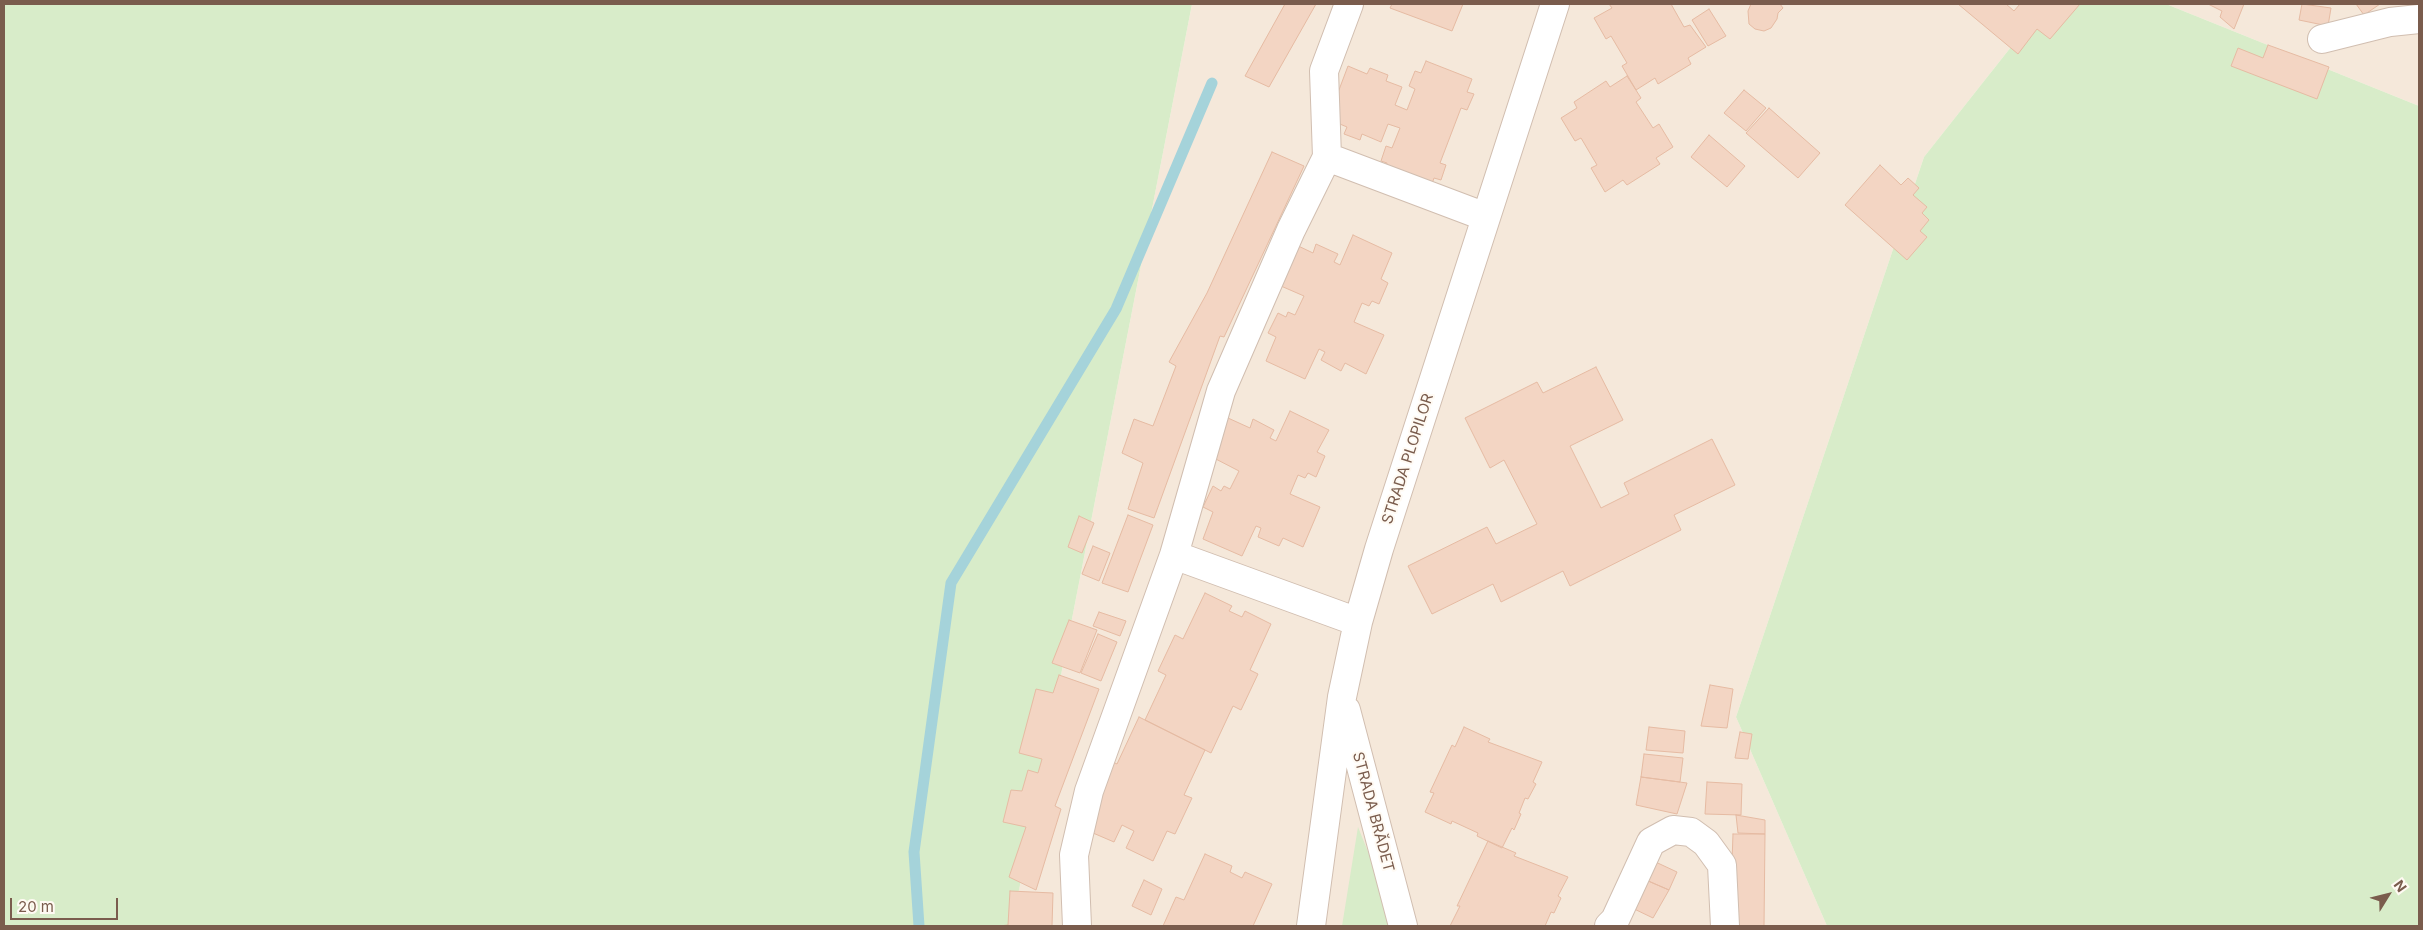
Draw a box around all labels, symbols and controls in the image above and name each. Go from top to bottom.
street label: STRADA PLOPILOR [1378,392,1438,526]
street label: STRADA BRĂDET [1348,750,1398,874]
north arrow [2363,870,2413,920]
text: N [2391,877,2411,895]
scale bar [12,888,120,920]
text: 20 m [18,897,54,916]

